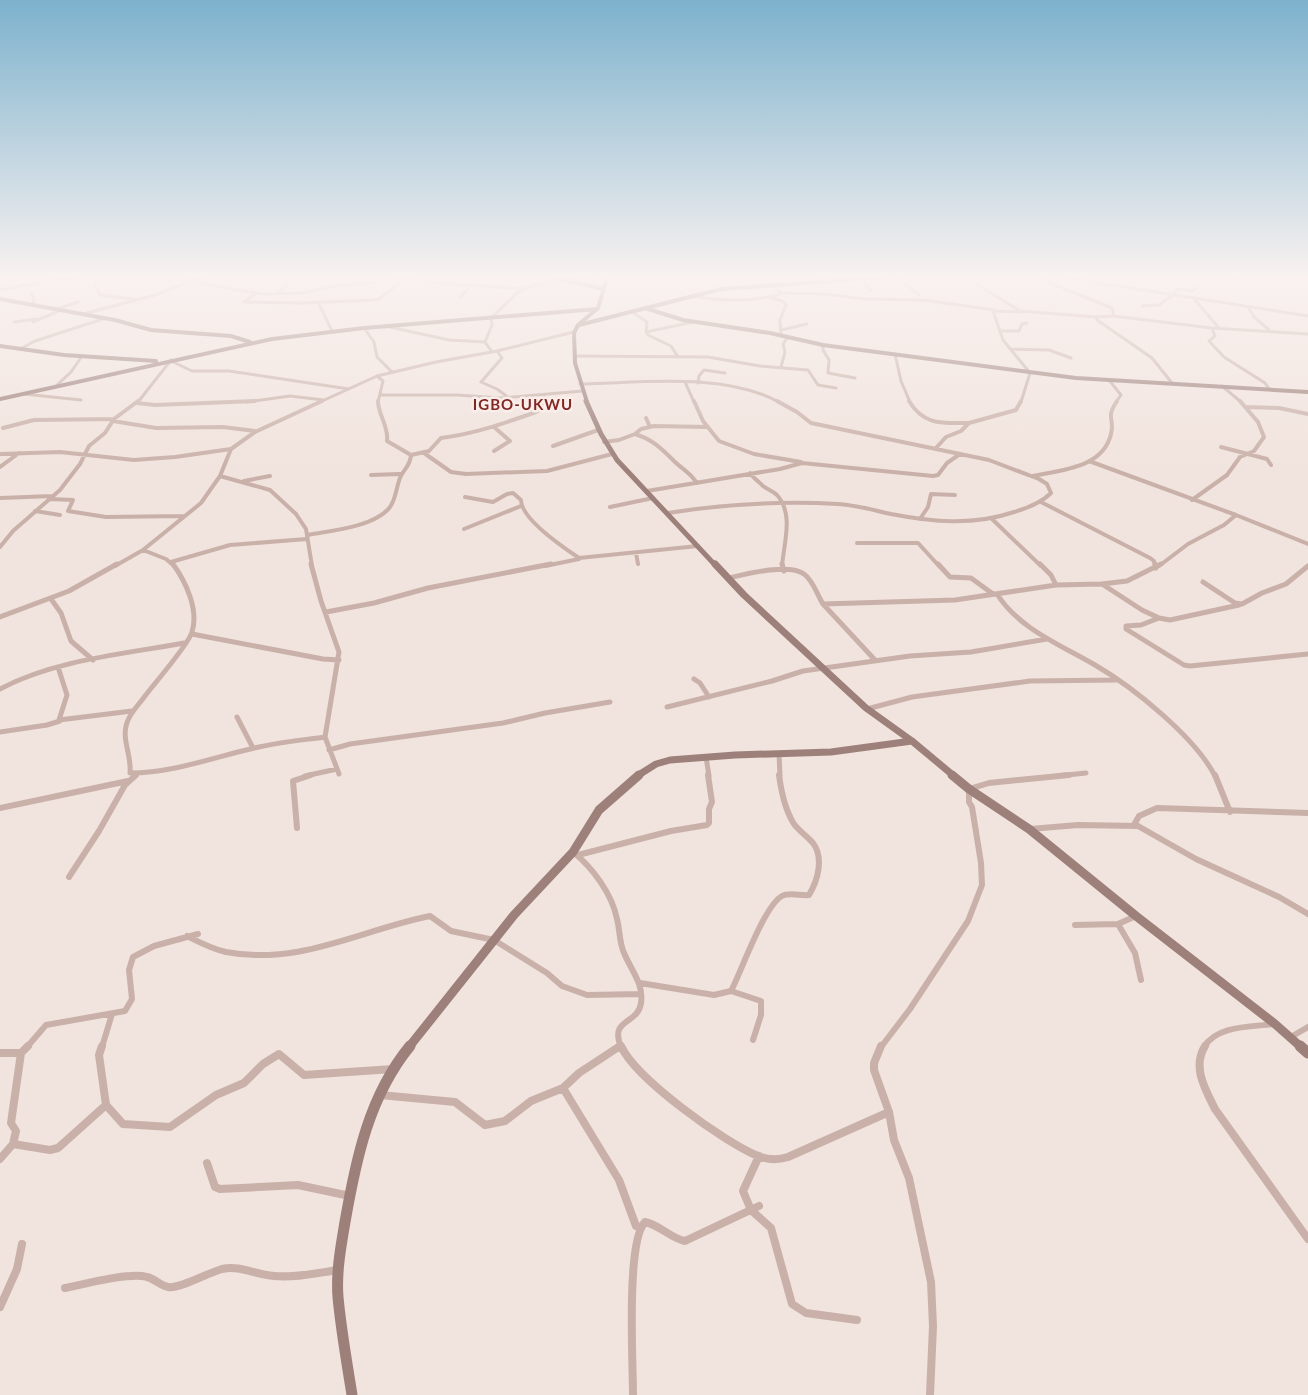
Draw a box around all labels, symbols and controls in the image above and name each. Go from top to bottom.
district label: IGBO-UKWU [473,395,573,413]

